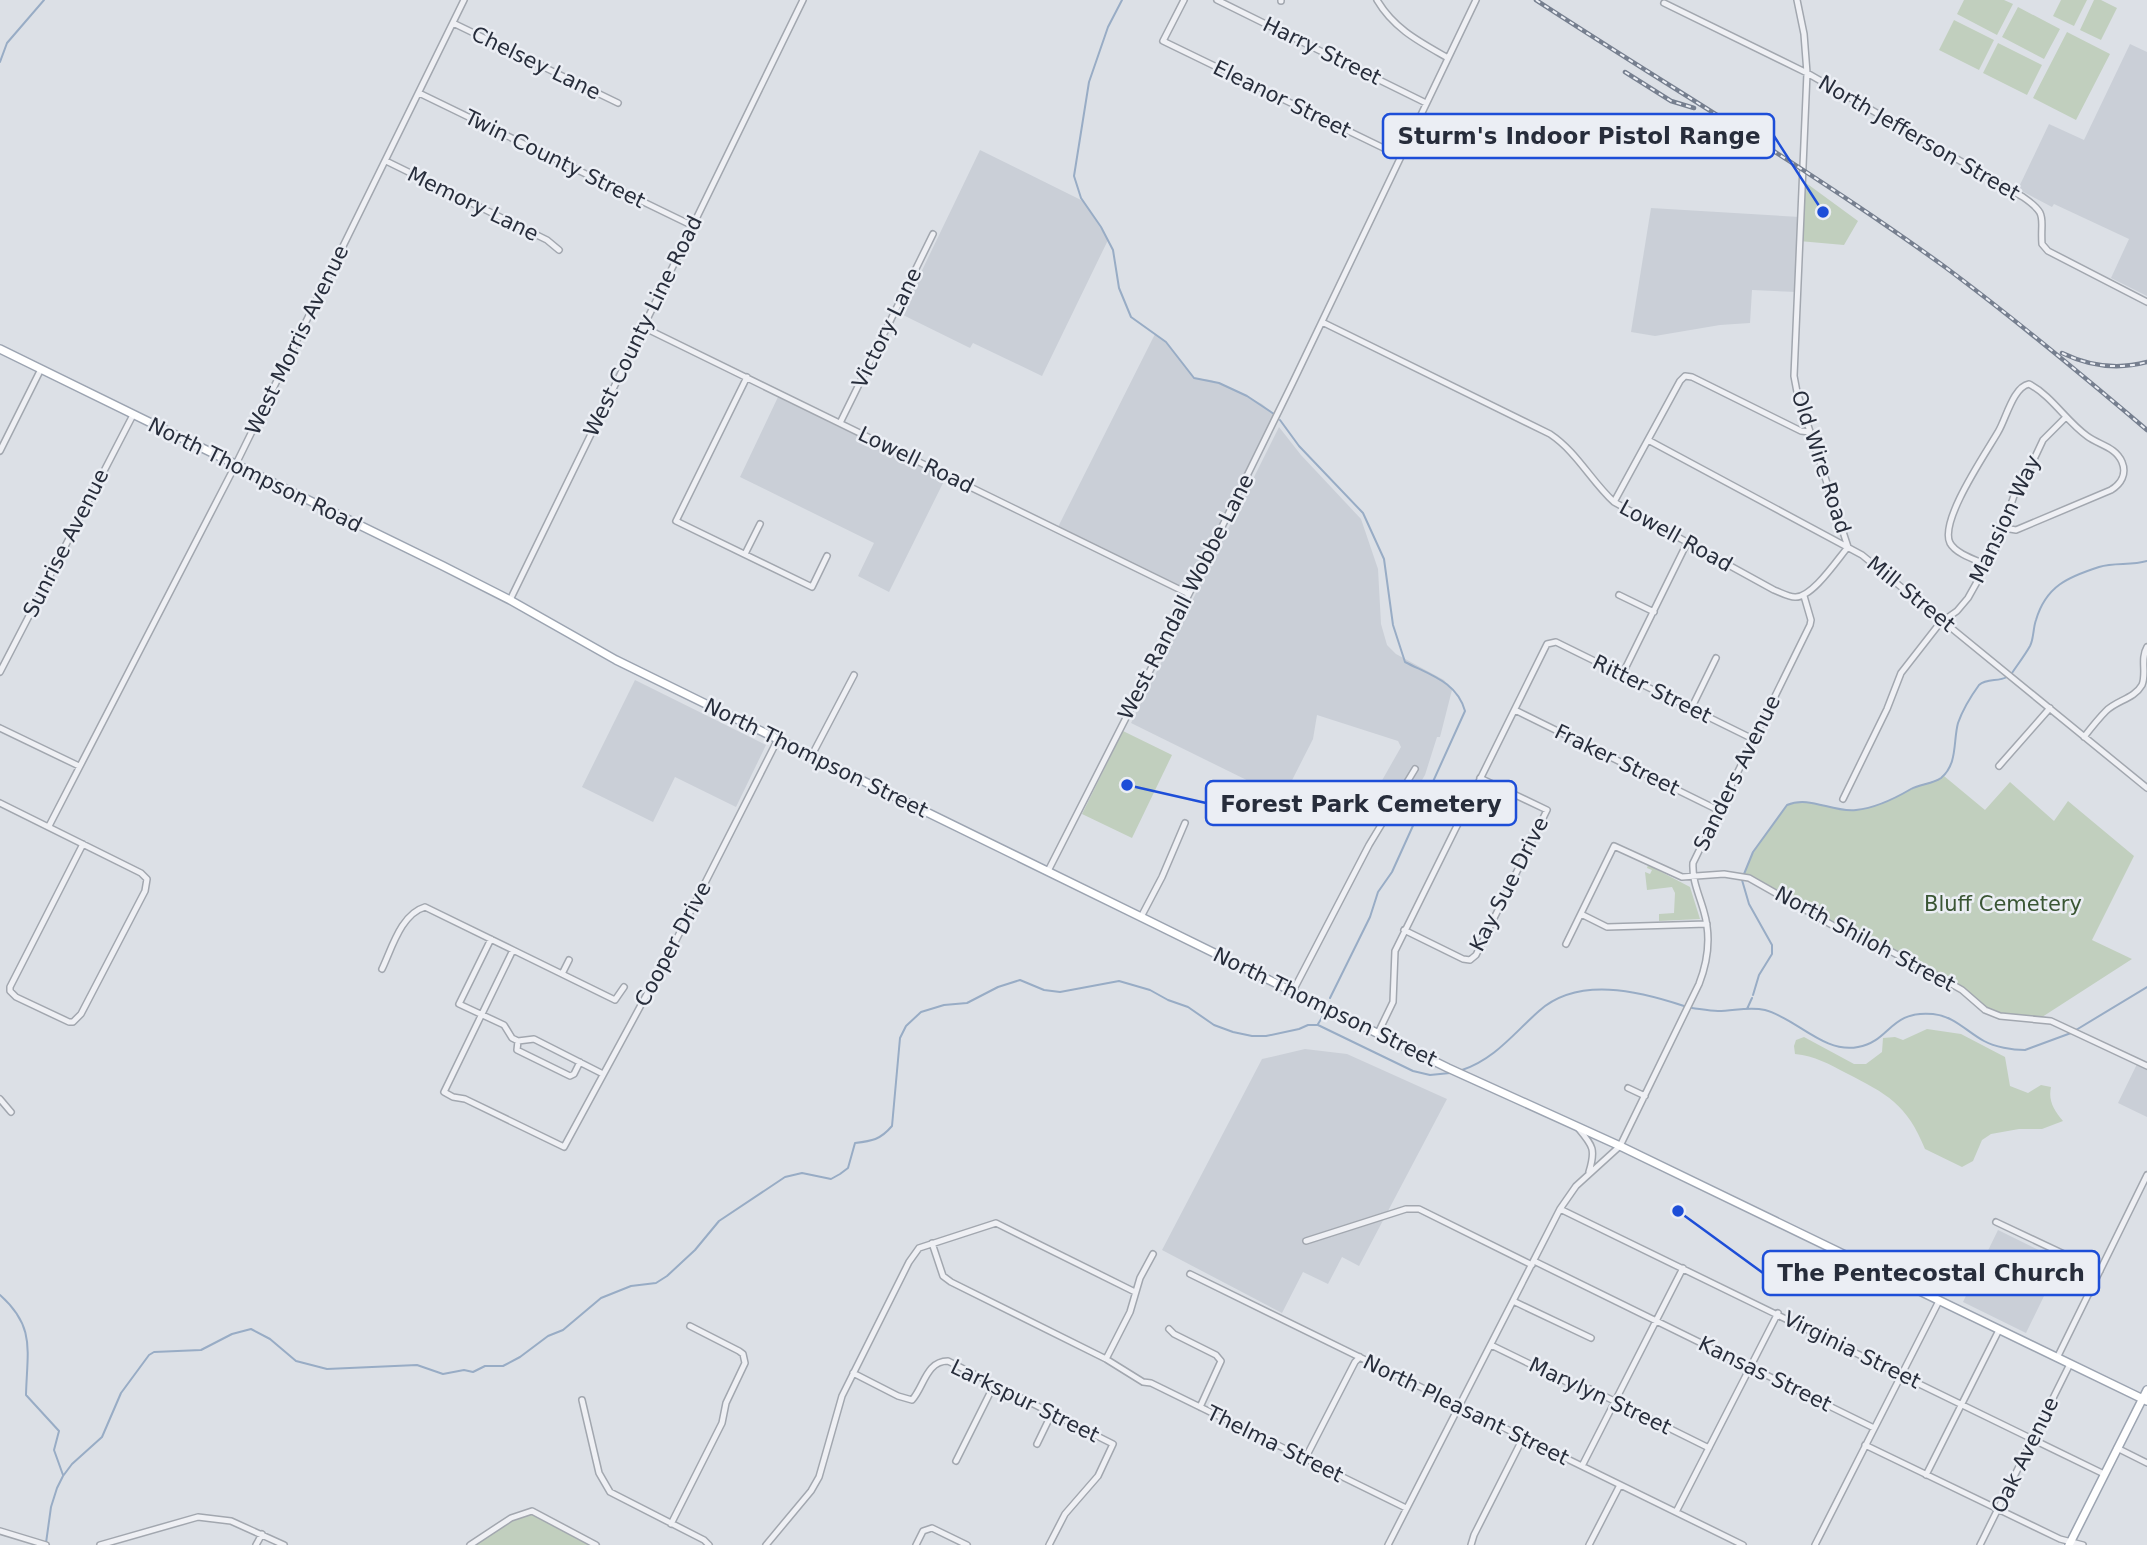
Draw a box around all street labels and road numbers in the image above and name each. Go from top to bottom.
street label: Harry Street [1259,12,1385,90]
street label: Chelsey Lane [468,21,604,105]
street label: Eleanor Street [1209,55,1355,143]
street label: North Jefferson Street [1814,71,2024,205]
street label: Twin County Street [460,104,649,213]
street label: Memory Lane [404,162,542,246]
street label: West County Line Road [579,212,707,440]
street label: West Morris Avenue [241,241,353,439]
street label: Victory Lane [848,264,926,392]
street label: Old Wire Road [1787,387,1855,537]
street label: North Thompson Road [144,413,366,537]
street label: Lowell Road [854,422,978,498]
street label: Mansion Way [1965,451,2045,587]
street label: Sunrise Avenue [18,465,114,621]
street label: West Randall Wobbe Lane [1113,470,1259,724]
street label: Lowell Road [1615,495,1737,577]
street label: Mill Street [1862,551,1960,637]
street label: Ritter Street [1589,650,1715,728]
street label: Sanders Avenue [1689,691,1785,855]
street label: North Thompson Street [700,693,932,823]
street label: Fraker Street [1551,720,1683,800]
street label: Kay Sue Drive [1465,813,1553,955]
street label: Cooper Drive [630,877,716,1011]
street label: North Shiloh Street [1771,881,1959,997]
street label: North Thompson Street [1209,942,1441,1072]
street label: Virginia Street [1779,1306,1925,1394]
street label: Kansas Street [1695,1331,1835,1417]
street label: North Pleasant Street [1359,1350,1573,1470]
street label: Marylyn Street [1525,1353,1675,1439]
street label: Larkspur Street [947,1355,1103,1447]
street label: Oak Avenue [1987,1393,2063,1517]
street label: Thelma Street [1202,1400,1347,1487]

